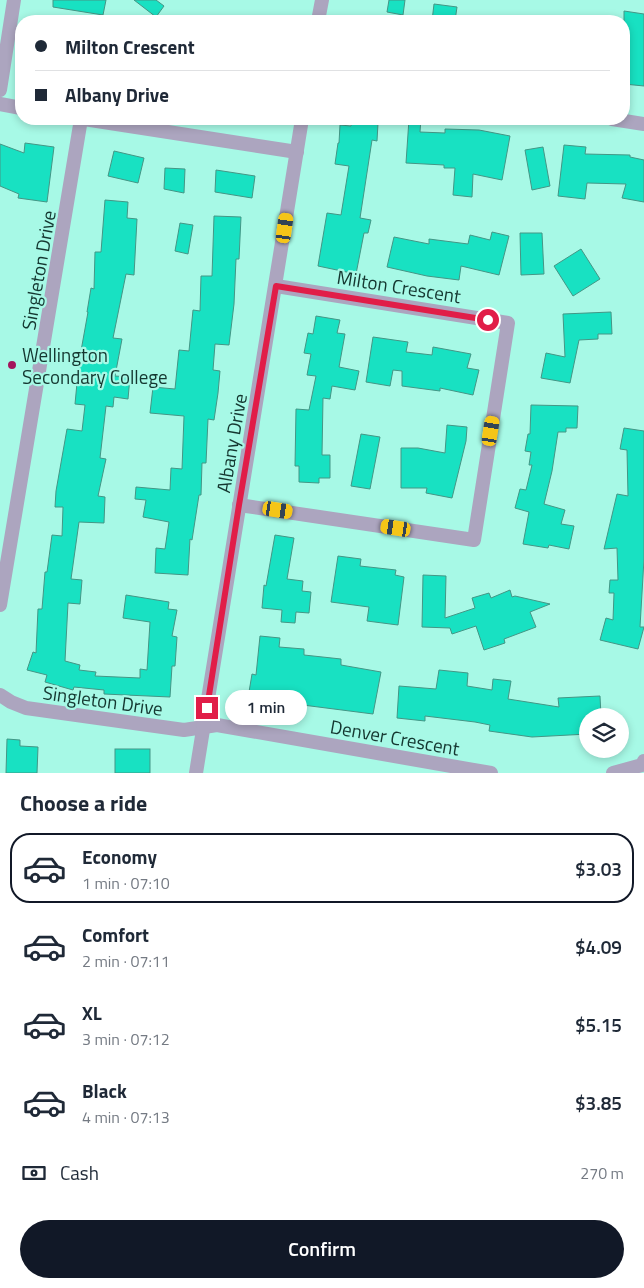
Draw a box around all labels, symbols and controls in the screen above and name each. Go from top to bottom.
text: Milton Crescent [65,32,195,61]
text: Albany Drive [65,80,169,109]
street label: Singleton Drive [13,208,63,332]
car [275,212,294,244]
street label: Milton Crescent [335,262,463,310]
route start [477,309,499,331]
place label: Wellington Secondary College [22,340,168,391]
marker: Wellington Secondary College [6,359,18,371]
street label: Albany Drive [208,391,254,495]
car [481,415,500,447]
car [262,500,293,520]
car [380,518,411,538]
street label: Singleton Drive [41,677,165,723]
callout: 1 min [224,690,307,726]
text: 1 min [247,695,285,719]
route end [196,697,218,719]
map controls [579,708,629,758]
button: layers [579,708,629,758]
street label: Denver Crescent [328,711,462,763]
text: Choose a ride [20,786,147,820]
text: Economy [82,842,157,871]
icon: car [22,846,67,891]
text: $3.03 [575,854,622,883]
text: 1 min · 07:10 [82,871,170,895]
text: Comfort [82,920,149,949]
icon: car [22,924,67,969]
text: $4.09 [575,932,622,961]
text: 2 min · 07:11 [82,949,170,973]
text: XL [82,998,102,1027]
icon: car [22,1002,67,1047]
text: $5.15 [575,1010,622,1039]
text: 3 min · 07:12 [82,1027,170,1051]
text: Black [82,1076,127,1105]
icon: car [22,1080,67,1125]
text: $3.85 [575,1088,622,1117]
text: 4 min · 07:13 [82,1105,170,1129]
text: Cash [60,1158,99,1187]
icon: cash [20,1159,48,1187]
text: 270 m [580,1161,624,1185]
button: Confirm [20,1220,624,1278]

